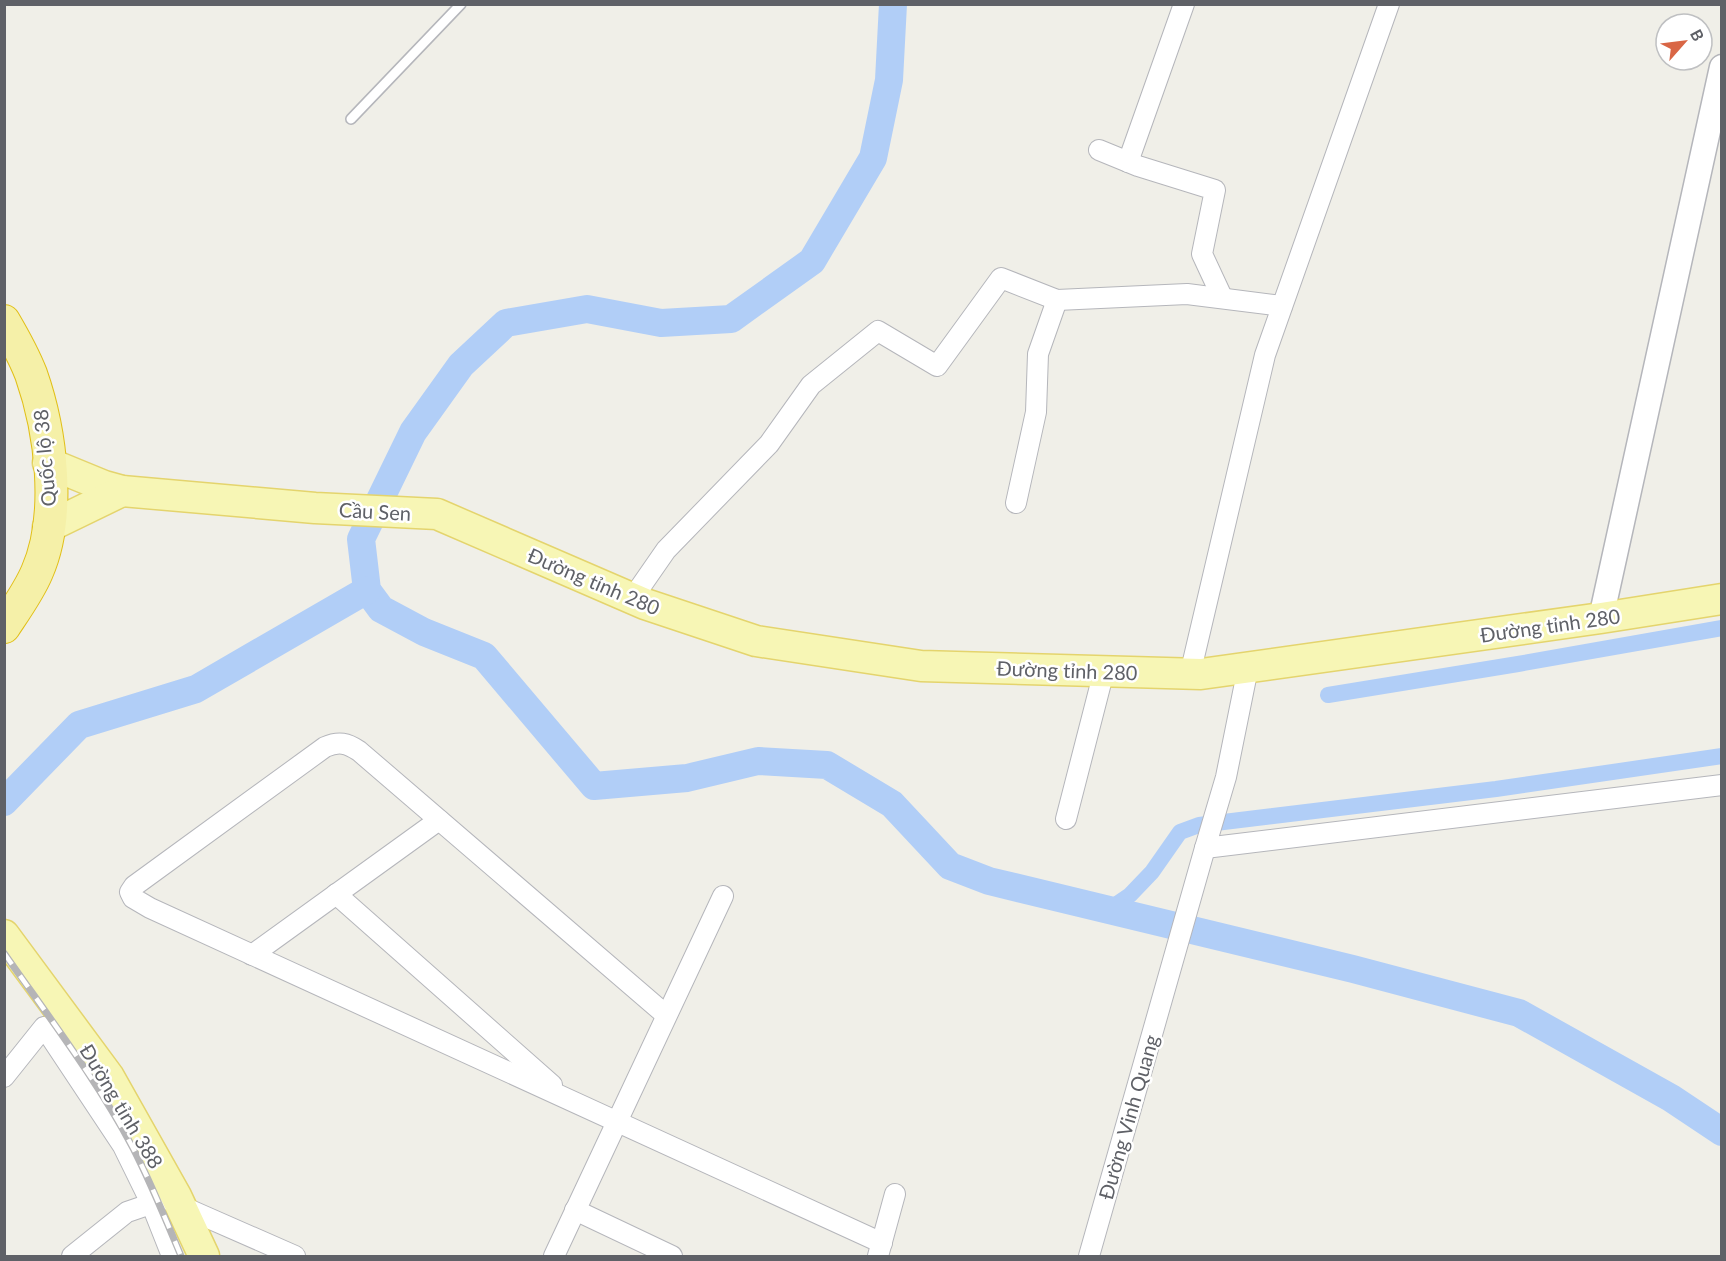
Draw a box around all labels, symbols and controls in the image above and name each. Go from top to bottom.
north arrow [1654,12,1714,72]
text: B [1687,26,1709,44]
street label: Quốc lộ 38 [28,408,60,508]
street label: Cầu Sen [338,497,412,525]
street label: Đường tỉnh 280 [524,542,664,620]
street label: Đường tỉnh 280 [1479,603,1621,647]
street label: Đường tỉnh 280 [996,656,1138,684]
street label: Đường Vinh Quang [1093,1032,1163,1202]
street label: Đường tỉnh 388 [75,1039,169,1173]

